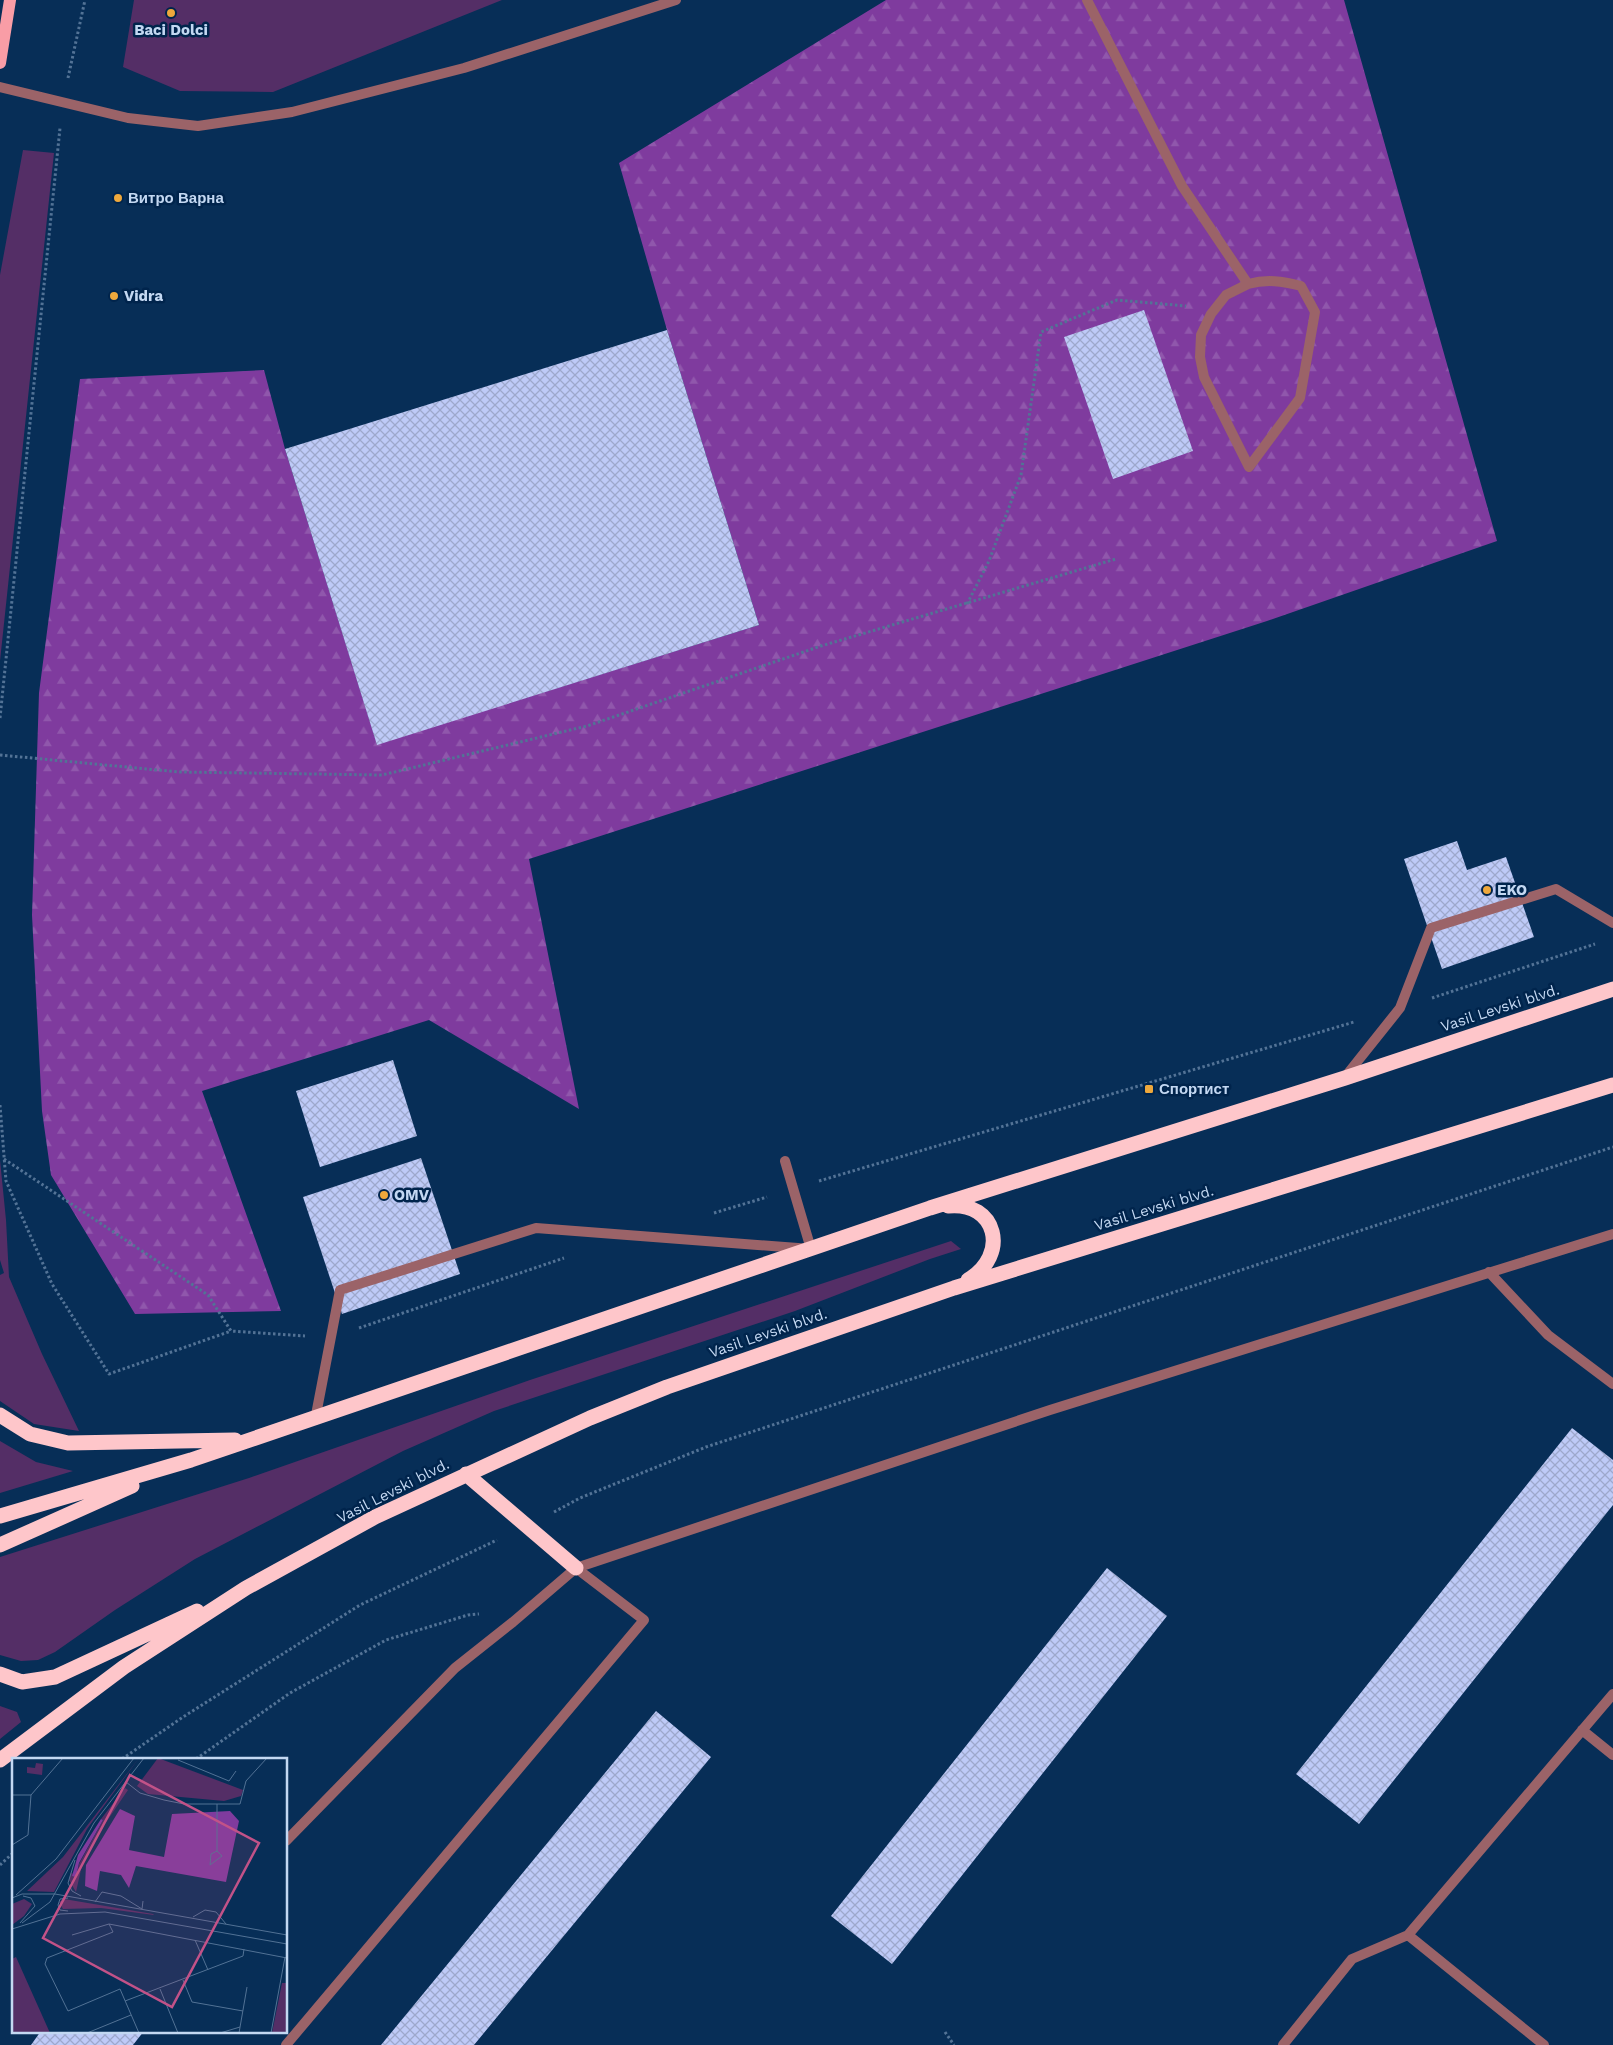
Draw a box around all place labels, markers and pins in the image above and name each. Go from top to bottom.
marker: Baci Dolci [165,7,177,19]
place label: Baci Dolci [134,21,208,39]
place label: Витро Варна [128,189,224,207]
marker: Витро Варна [112,192,124,204]
place label: Vidra [124,287,163,305]
marker: Vidra [108,290,120,302]
place label: EKO [1497,881,1527,899]
marker: EKO [1481,884,1493,896]
place label: Спортист [1159,1080,1229,1098]
marker: Спортист [1143,1083,1155,1095]
place label: OMV [394,1186,430,1204]
marker: OMV [378,1189,390,1201]

